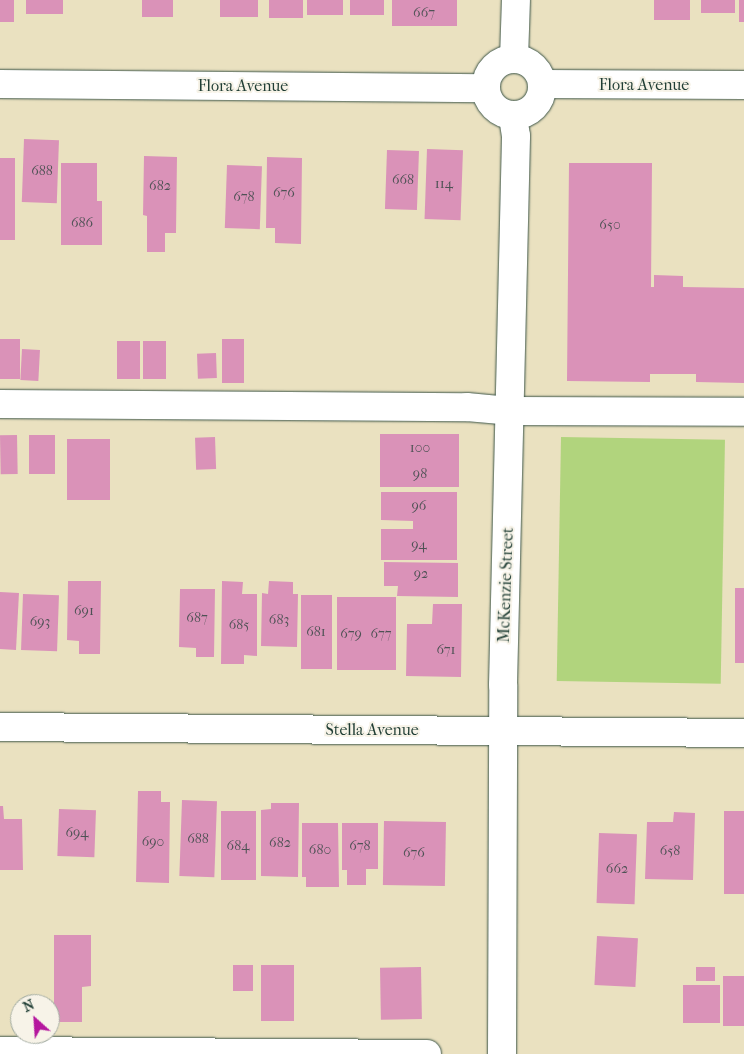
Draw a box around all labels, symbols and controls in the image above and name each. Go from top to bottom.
house number: 667 [413,5,435,21]
street label: Flora Avenue [599,75,689,95]
street label: Flora Avenue [198,76,288,96]
house number: 688 [31,163,53,179]
house number: 668 [392,172,414,188]
house number: 114 [435,176,453,192]
house number: 682 [149,178,171,194]
house number: 676 [273,185,295,201]
house number: 678 [233,189,255,205]
house number: 686 [71,215,93,231]
house number: 650 [599,217,621,233]
house number: 100 [410,440,430,456]
house number: 98 [413,466,427,482]
house number: 96 [412,498,426,514]
street label: McKenzie Street [494,527,518,643]
house number: 94 [411,537,427,553]
house number: 92 [414,566,428,582]
house number: 691 [74,603,94,619]
house number: 687 [186,610,208,626]
house number: 683 [269,612,289,628]
house number: 693 [30,614,50,630]
house number: 685 [229,617,249,633]
house number: 681 [306,624,326,640]
house number: 679 [340,626,362,642]
house number: 677 [371,626,391,642]
house number: 671 [436,642,456,658]
street label: Stella Avenue [325,720,419,740]
house number: 694 [65,825,89,841]
house number: 688 [187,831,209,847]
house number: 690 [142,834,164,850]
house number: 682 [269,835,291,851]
house number: 684 [227,838,249,854]
house number: 678 [349,838,371,854]
house number: 680 [309,842,331,858]
house number: 658 [660,843,680,859]
house number: 676 [403,845,425,861]
house number: 662 [606,861,628,877]
north arrow [10,994,60,1044]
text: N [20,996,37,1016]

